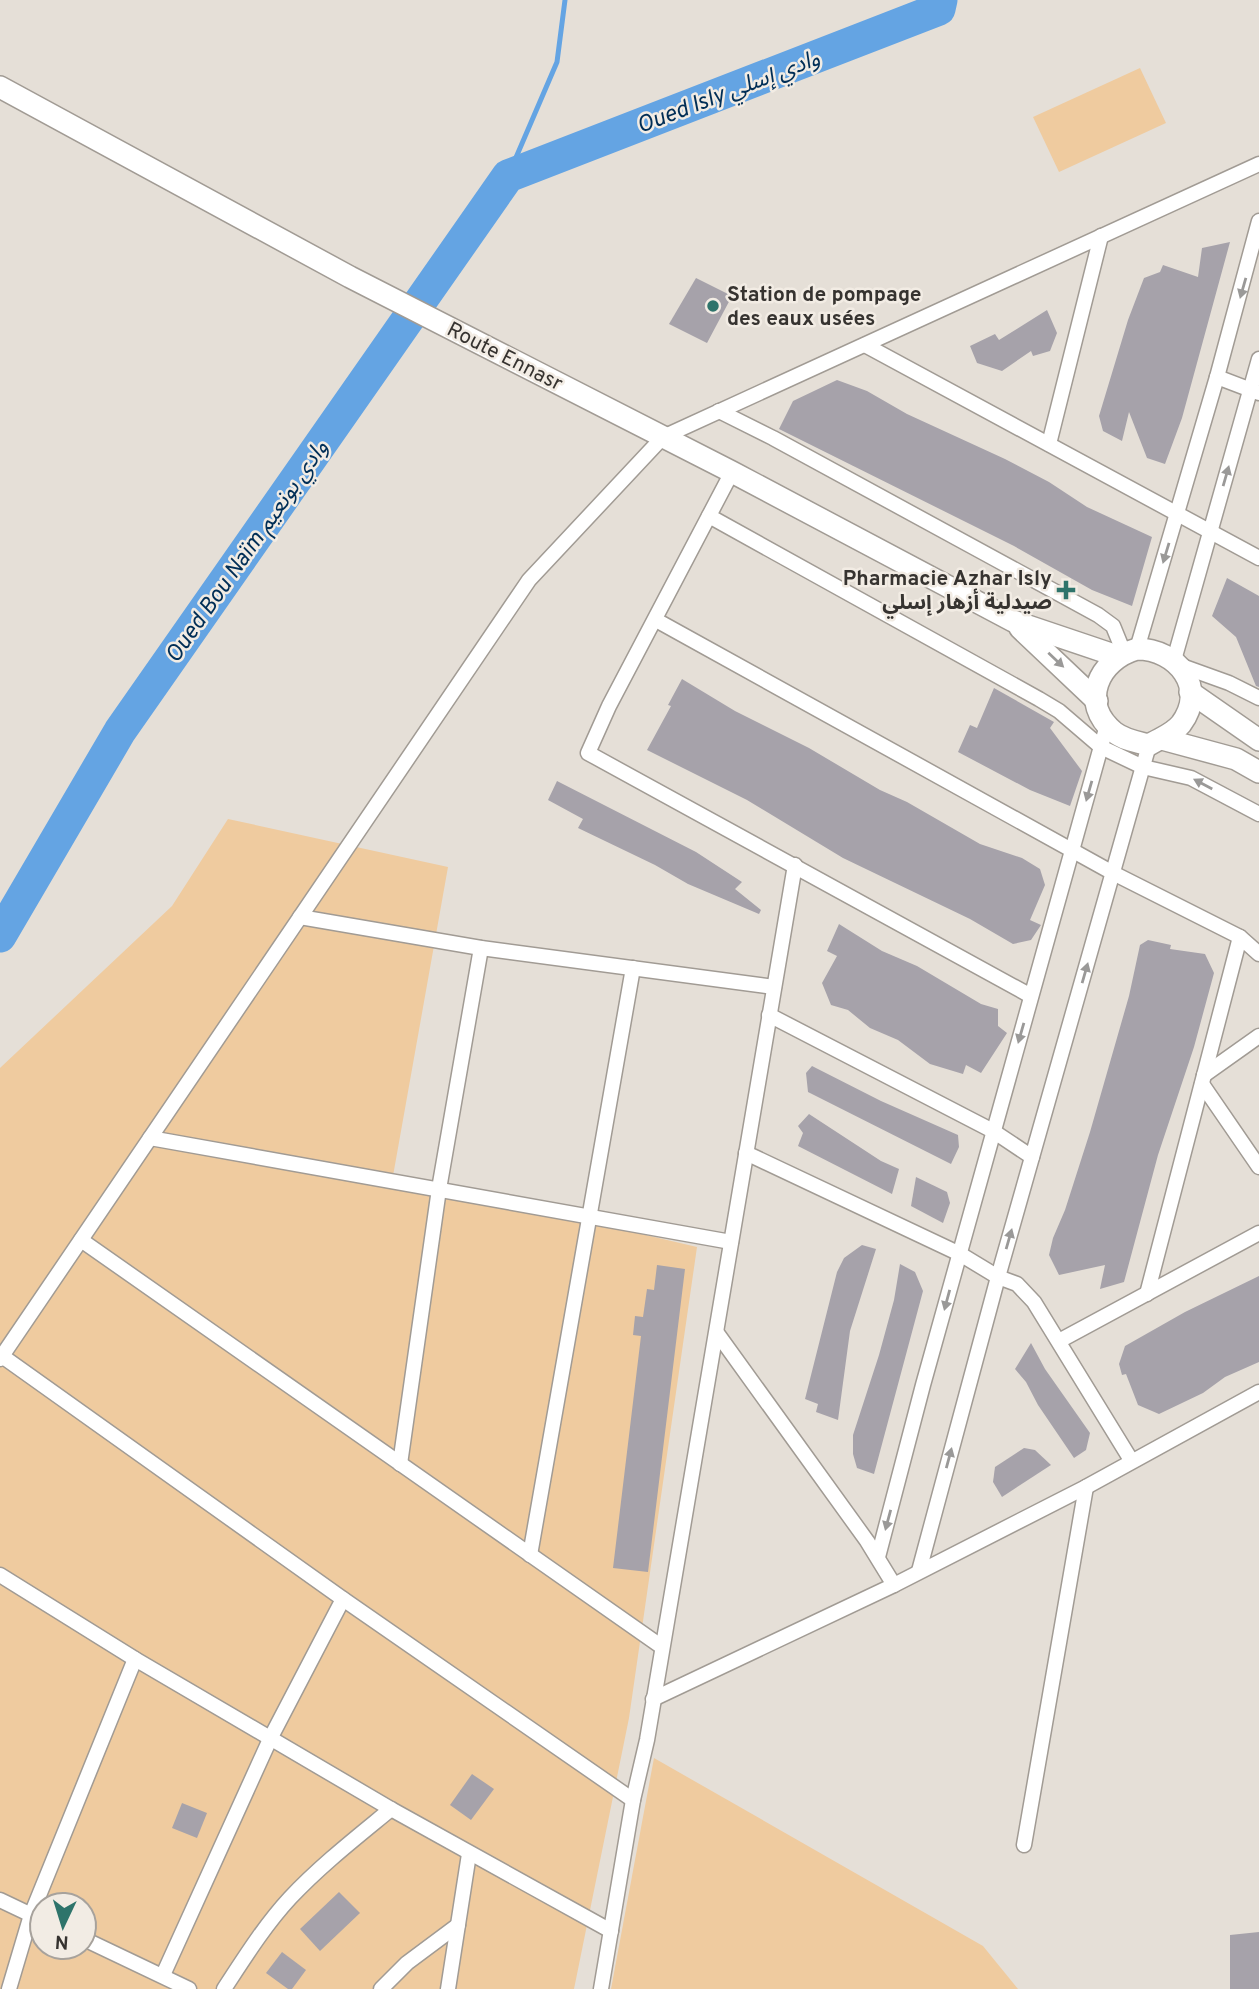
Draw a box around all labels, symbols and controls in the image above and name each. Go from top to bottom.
water label: Oued Isly وادي إسلي [633,45,825,143]
one-way arrow [1237,278,1247,299]
place label: Station de pompage des eaux usées [727,282,922,333]
marker: Station de pompage des eaux usées [705,298,721,314]
street label: Route Ennasr [442,317,567,398]
water label: Oued Bou Naïm وادي بونعيم [160,435,337,670]
one-way arrow [1221,465,1231,486]
one-way arrow [1161,543,1171,564]
place label: Pharmacie Azhar Isly صيدلية أزهار إسلي [843,566,1052,619]
marker: Pharmacie Azhar Isly صيدلية أزهار إسلي [1058,582,1074,598]
one-way arrow [1047,652,1064,668]
one-way arrow [1193,779,1213,790]
one-way arrow [1083,781,1093,802]
one-way arrow [1080,962,1090,983]
one-way arrow [1015,1023,1025,1044]
one-way arrow [1004,1228,1015,1250]
one-way arrow [941,1289,952,1311]
one-way arrow [945,1447,955,1468]
one-way arrow [882,1509,893,1531]
north arrow [28,1891,98,1961]
text: N [54,1929,70,1953]

